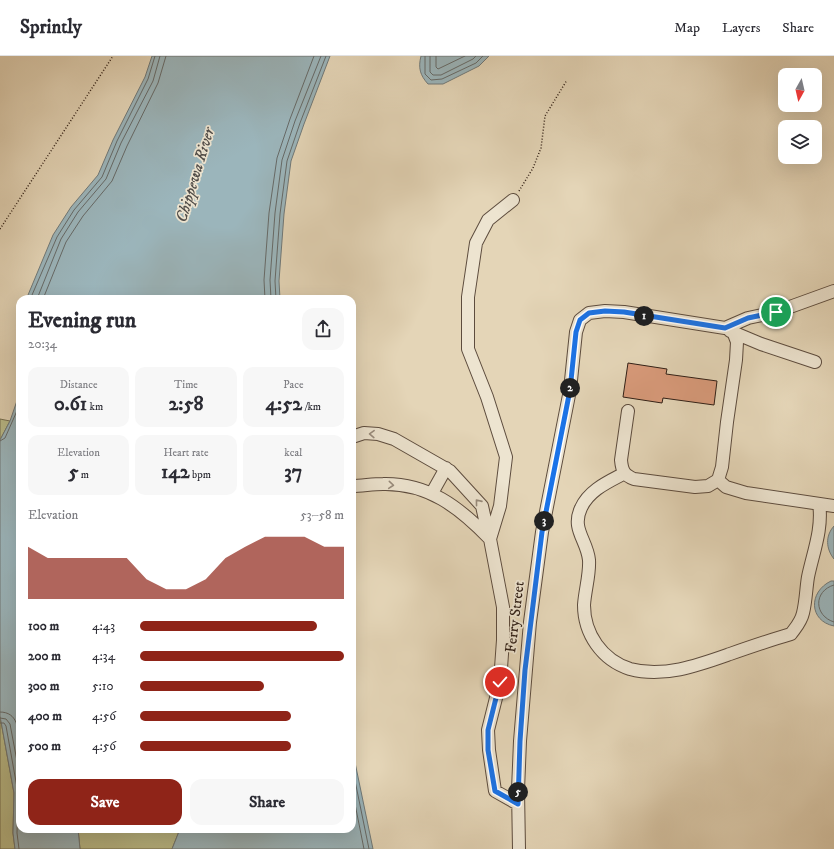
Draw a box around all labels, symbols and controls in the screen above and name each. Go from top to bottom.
text: Sprintly [20,16,82,39]
text: Map [674,19,700,37]
text: Layers [722,19,760,37]
text: Share [782,19,814,37]
north arrow [778,68,822,112]
map controls [778,68,822,164]
button: layers [778,120,822,164]
water label: Chippewa River [171,124,219,225]
pin [759,295,793,329]
icon: arrive [765,301,787,323]
pin: 1 [634,306,654,326]
text: Evening run [28,307,136,334]
button: share [302,308,344,350]
text: 1 [642,309,646,323]
text: 20:34 [28,336,57,352]
text: Distance [60,378,98,392]
text: Time [174,378,198,392]
text: Pace [283,378,304,392]
pin: 2 [560,378,580,398]
text: 2 [567,381,573,395]
text: 0.61 [54,392,87,417]
text: 2:58 [169,392,203,417]
text: 4:52 [266,392,302,417]
text: km [87,400,103,414]
text: /km [302,400,321,414]
one-way arrow [369,429,375,438]
text: Elevation [57,446,100,460]
text: Heart rate [163,446,209,460]
text: kcal [284,446,302,460]
text: 5 [68,460,78,485]
text: 142 [161,460,190,485]
text: 37 [284,460,302,485]
text: m [78,468,89,482]
text: bpm [190,468,211,482]
one-way arrow [388,480,394,489]
one-way arrow [476,500,483,507]
text: Elevation [28,507,78,523]
text: 53–58 m [300,507,344,523]
pin: 3 [534,511,554,531]
text: 3 [542,514,546,528]
street label: Ferry Street [501,580,529,654]
text: 100 m [28,618,59,634]
text: 4:43 [92,618,115,634]
text: 200 m [28,648,61,664]
text: 4:34 [92,648,115,664]
pin [483,665,517,699]
icon: check [489,671,511,693]
text: 300 m [28,678,59,694]
text: 5:10 [92,678,114,694]
text: 400 m [28,708,62,724]
text: 4:56 [92,708,116,724]
text: 500 m [28,738,61,754]
text: 4:56 [92,738,116,754]
button: Save [28,779,182,825]
button: Share [190,779,344,825]
pin: 5 [508,782,528,802]
text: 5 [515,785,521,799]

